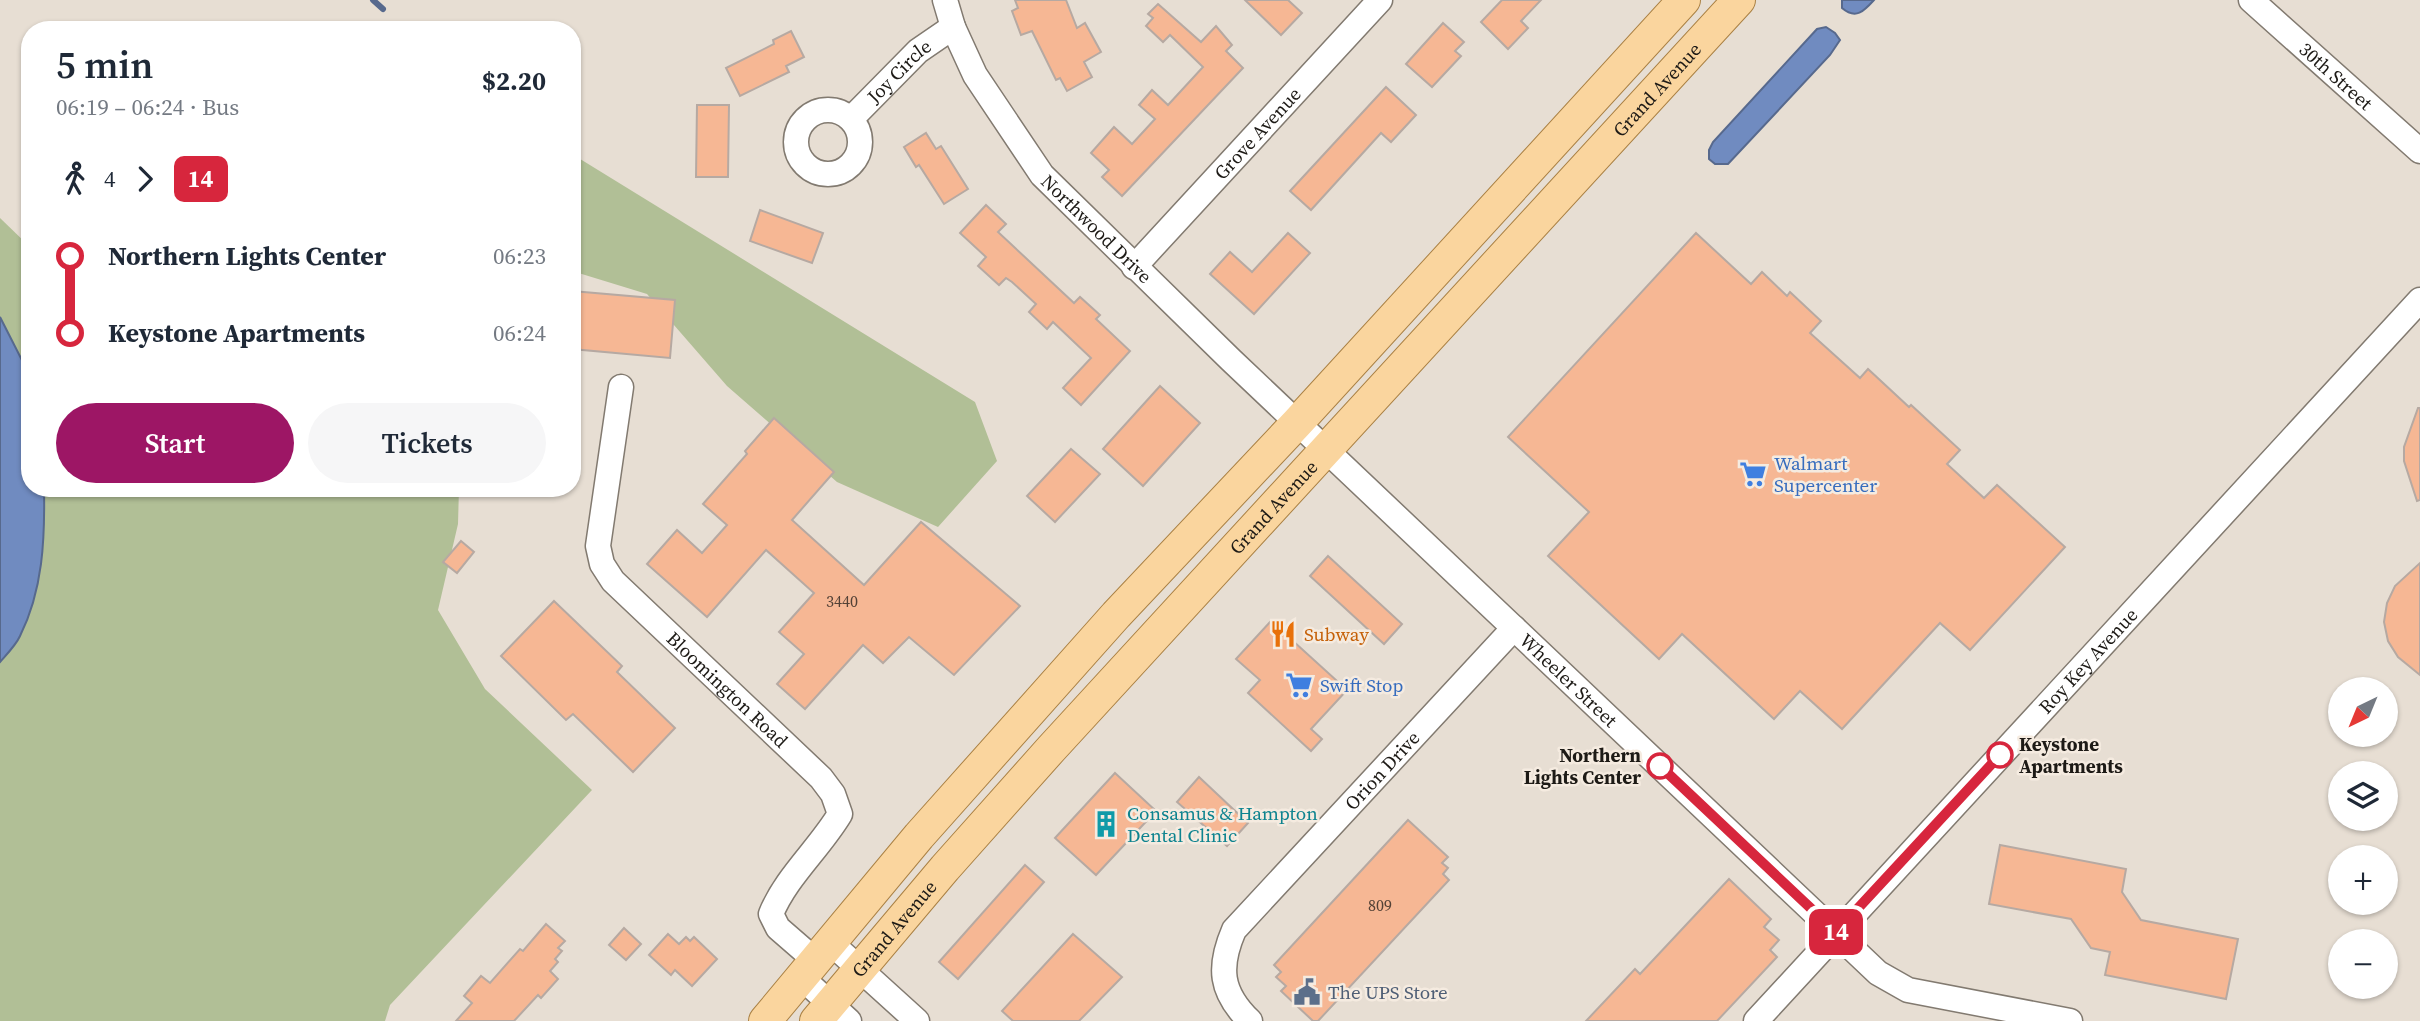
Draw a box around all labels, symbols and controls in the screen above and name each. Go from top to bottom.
street label: Joy Circle [860,33,936,109]
street label: 30th Street [2294,36,2379,116]
street label: Grand Avenue [1607,37,1707,142]
text: 5 min [56,39,154,91]
text: $2.20 [482,63,546,99]
street label: Grove Avenue [1208,81,1307,185]
text: 06:19 – 06:24 · Bus [56,91,239,123]
icon: walk [56,160,94,198]
icon: forward [126,160,164,198]
text: 14 [188,162,214,195]
text: 4 [104,163,116,195]
street label: Northwood Drive [1036,168,1158,289]
text: Northern Lights Center [108,238,386,274]
text: 06:23 [493,240,546,272]
text: Keystone Apartments [108,315,365,351]
text: 06:24 [493,317,546,349]
button: Start [56,403,294,483]
button: Tickets [308,403,546,483]
place label: Walmart Supercenter [1774,450,1877,498]
street label: Grand Avenue [1223,454,1323,560]
supermarket icon: Walmart Supercenter [1738,459,1768,489]
house number: 3440 [826,590,858,612]
street label: Roy Key Avenue [2033,602,2143,719]
restaurant icon: Subway [1268,619,1298,649]
place label: Subway [1304,621,1369,647]
street label: Bloomington Road [661,626,794,753]
street label: Wheeler Street [1514,627,1624,733]
supermarket icon: Swift Stop [1284,670,1314,700]
place label: Swift Stop [1320,672,1403,698]
north arrow [2328,677,2398,747]
map controls [2328,677,2398,999]
street label: Orion Drive [1339,725,1425,816]
place label: Keystone Apartments [2019,731,2123,779]
place label: Northern Lights Center [1524,742,1641,790]
marker: Keystone Apartments [1987,742,2013,768]
marker: Northern Lights Center [1647,753,1673,779]
button: layers [2328,761,2398,831]
place label: Consamus & Hampton Dental Clinic [1127,800,1318,848]
building icon: Consamus & Hampton Dental Clinic [1091,809,1121,839]
button: + [2328,845,2398,915]
street label: Grand Avenue [846,874,942,983]
house number: 809 [1368,894,1392,916]
line badge: 14 [1804,909,1868,955]
text: 14 [1823,915,1849,948]
button: − [2328,929,2398,999]
public building icon: The UPS Store [1292,977,1322,1007]
place label: The UPS Store [1328,979,1448,1005]

